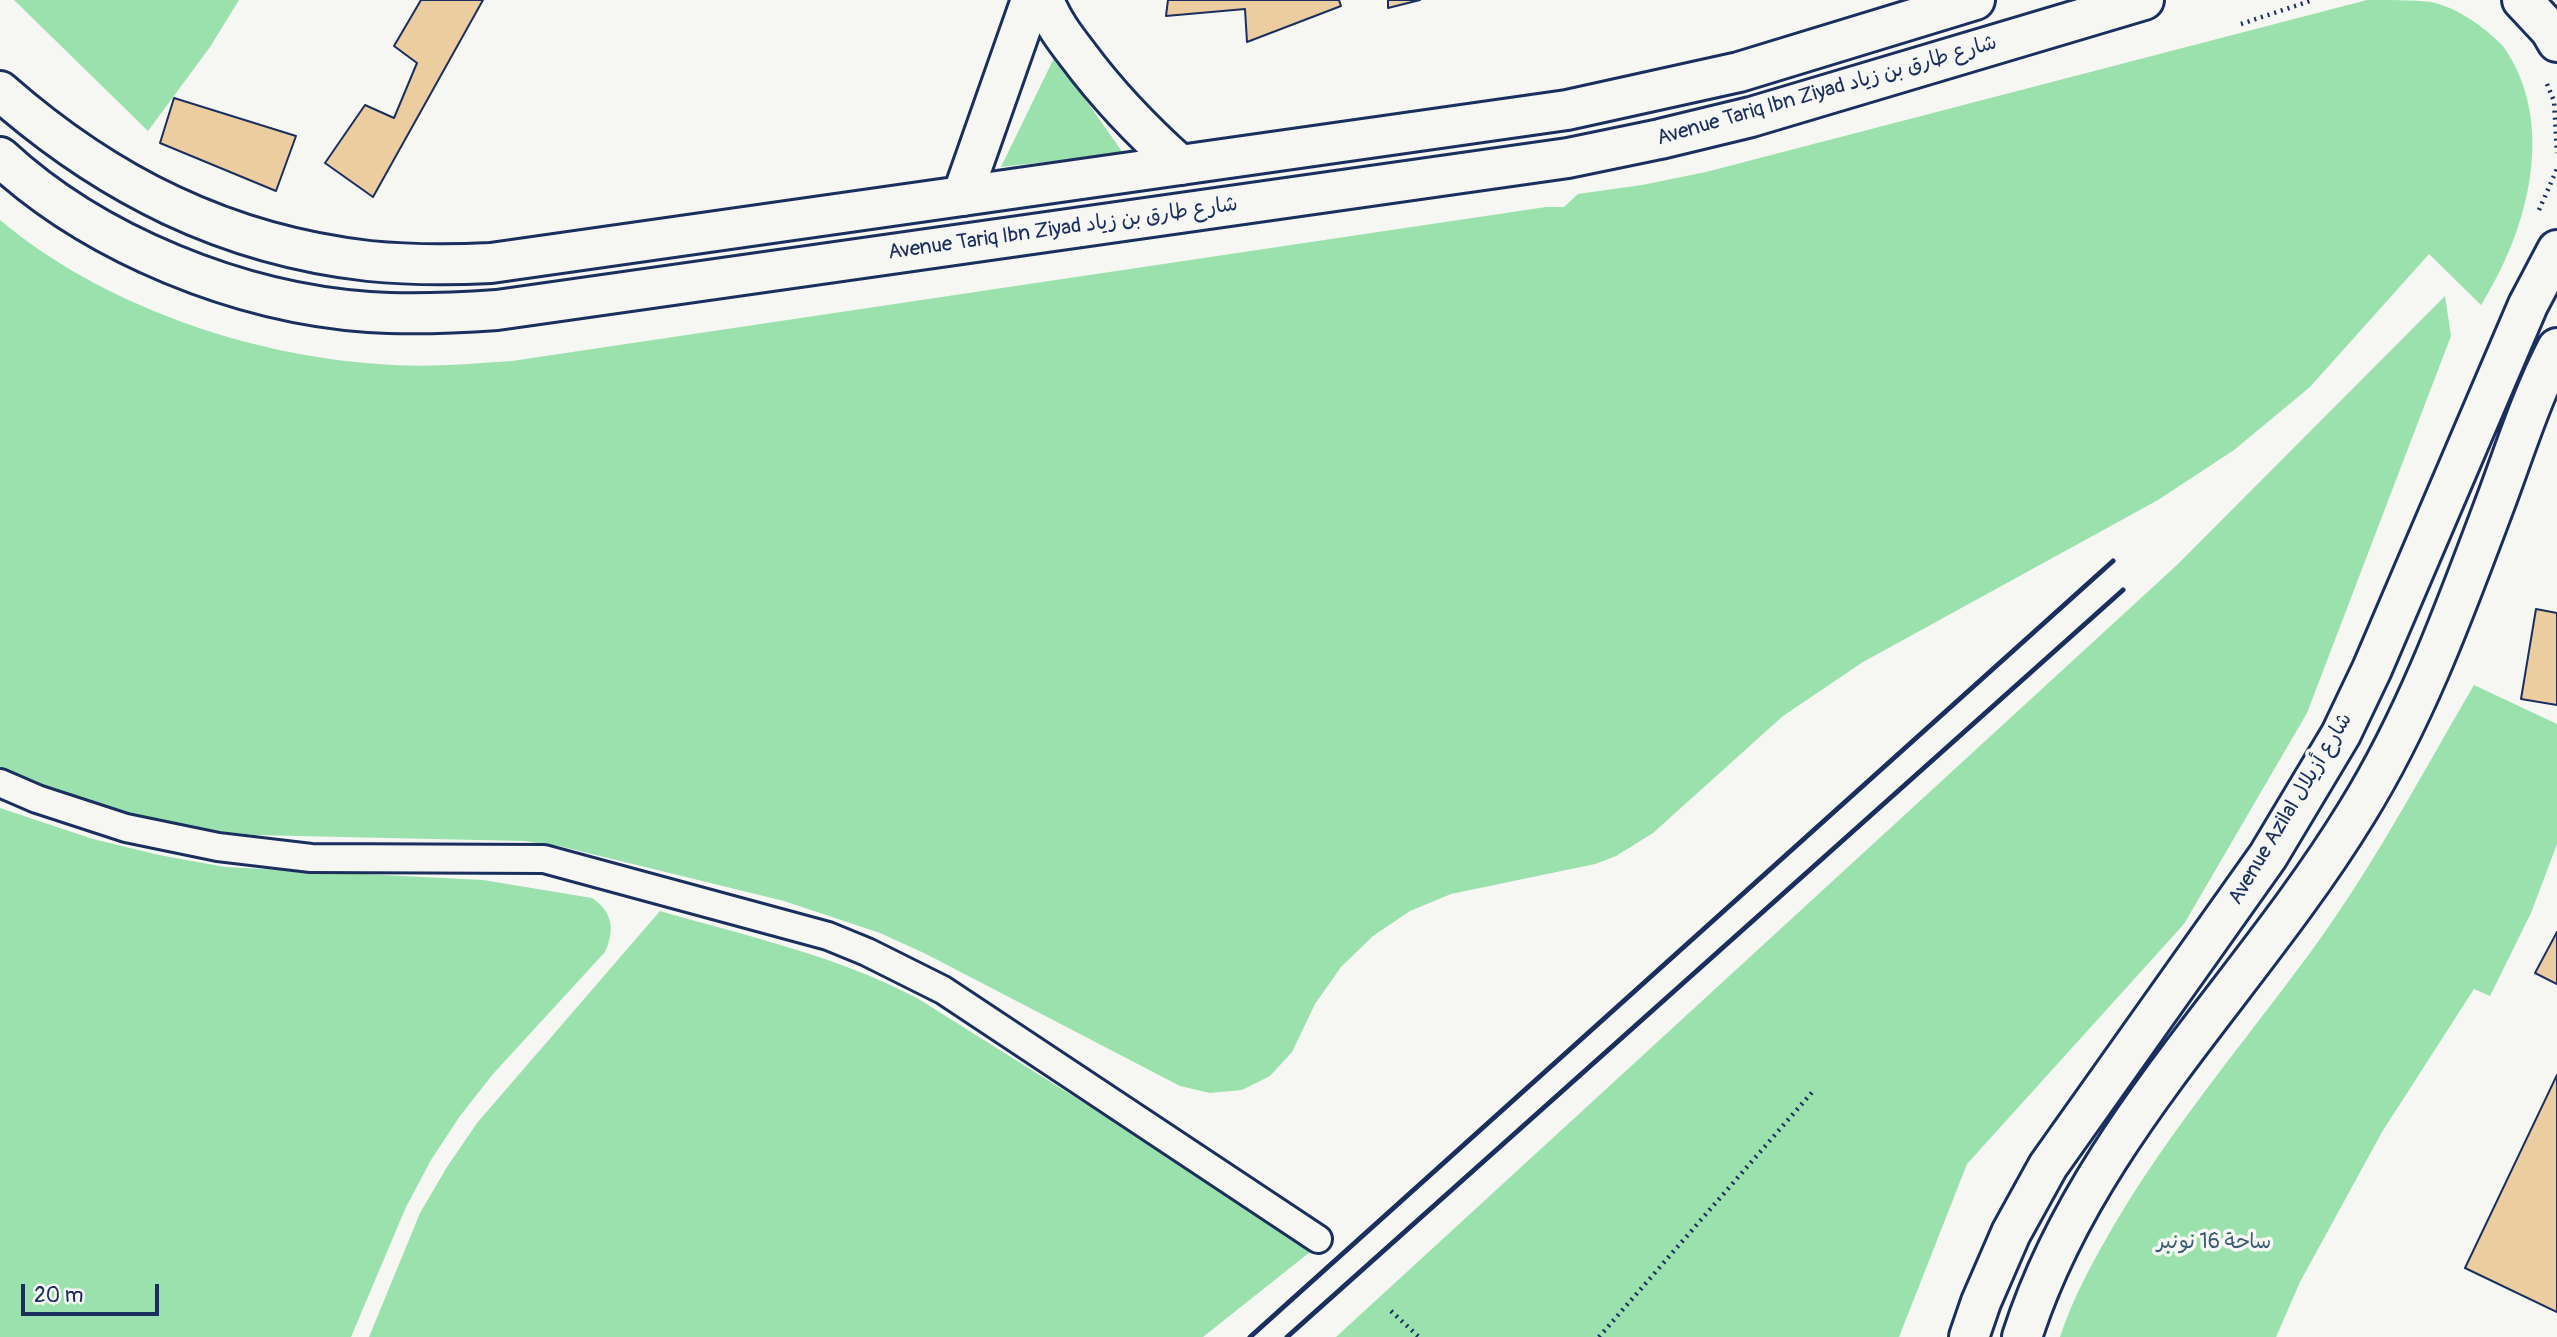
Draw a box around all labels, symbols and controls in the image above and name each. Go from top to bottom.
street label: Avenue Tariq Ibn Ziyad شارع طارق بن زياد [1654,30,2000,152]
street label: Avenue Tariq Ibn Ziyad شارع طارق بن زياد [887,192,1239,266]
street label: Avenue Azilal شارع أزيلال [2224,709,2358,909]
park label: ساحة 16 نونبر [2157,1230,2271,1256]
scale bar [24,1270,163,1314]
text: 20 m [34,1282,83,1309]

